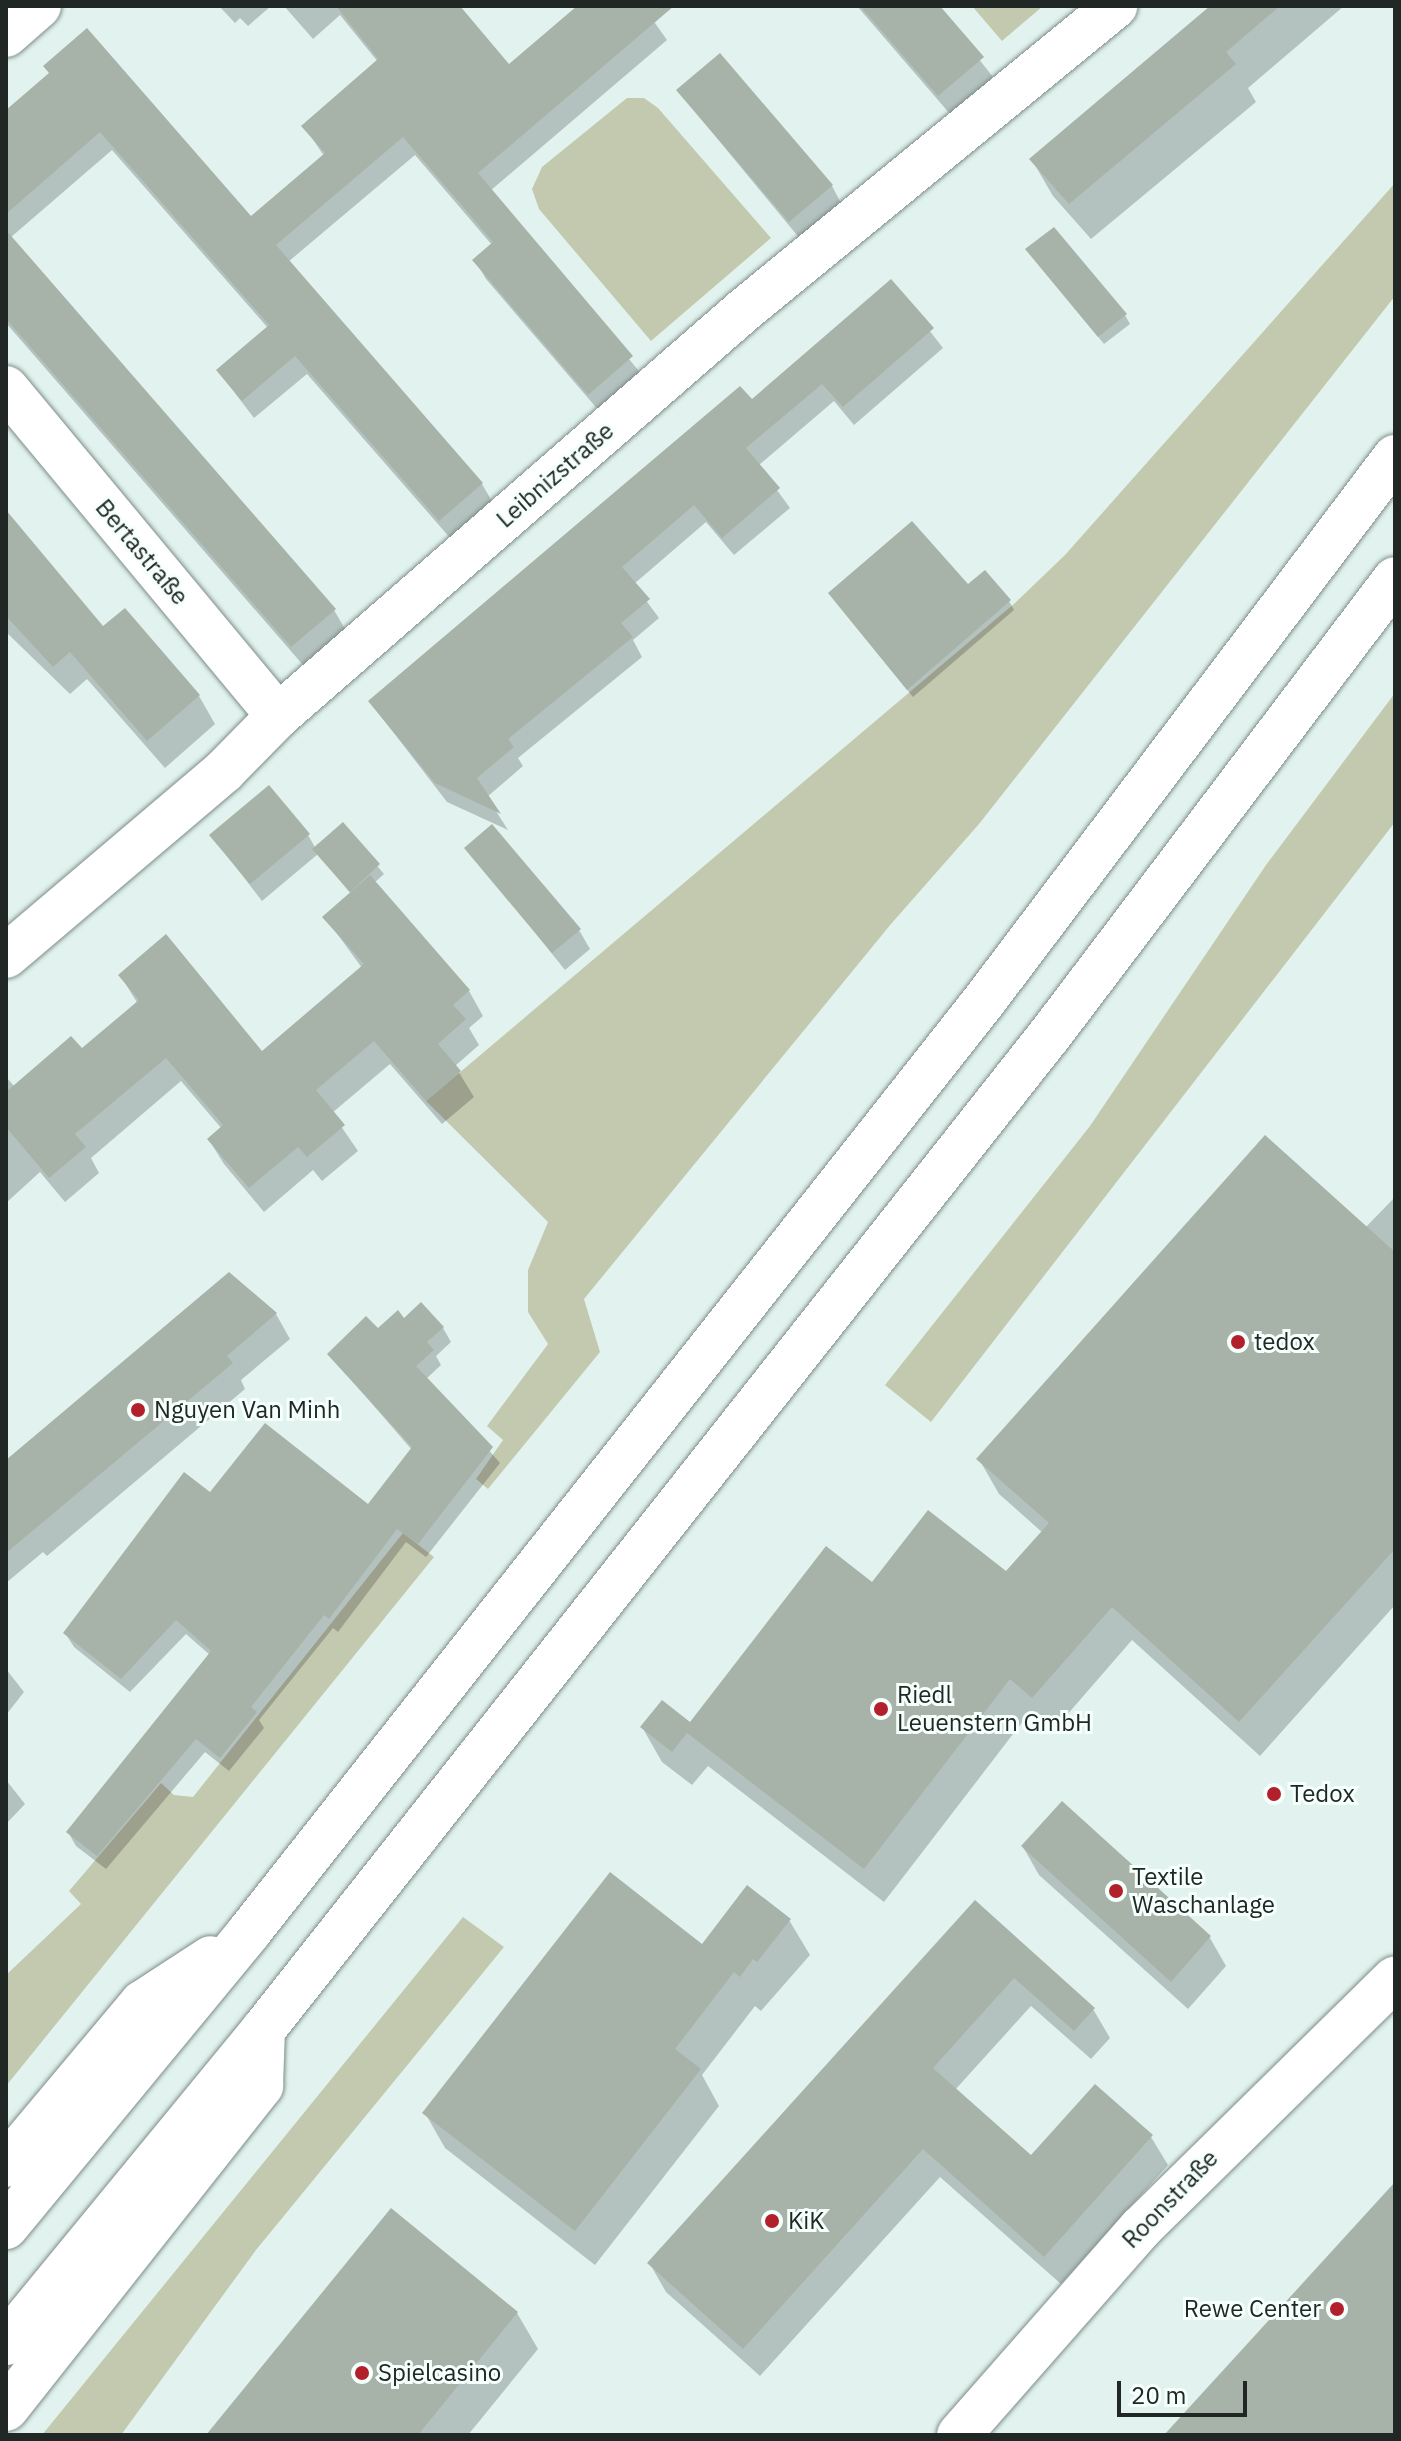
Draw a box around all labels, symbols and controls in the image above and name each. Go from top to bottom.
street label: Leibnizstraße [491,416,619,534]
street label: Bertastraße [90,493,194,611]
place label: tedox [1254,1328,1315,1356]
marker: tedox [1229,1333,1247,1351]
place label: Nguyen Van Minh [154,1396,340,1424]
marker: Nguyen Van Minh [129,1401,147,1419]
place label: Riedl Leuenstern GmbH [897,1681,1092,1737]
marker: Riedl Leuenstern GmbH [872,1700,890,1718]
place label: Tedox [1290,1780,1355,1808]
marker: Tedox [1265,1785,1283,1803]
place label: Textile Waschanlage [1132,1863,1275,1919]
marker: Textile Waschanlage [1107,1882,1125,1900]
street label: Roonstraße [1116,2144,1224,2254]
place label: KiK [788,2207,824,2235]
marker: KiK [763,2212,781,2230]
place label: Rewe Center [1184,2295,1321,2323]
marker: Rewe Center [1328,2300,1346,2318]
place label: Spielcasino [378,2359,501,2387]
marker: Spielcasino [353,2364,371,2382]
scale bar [1121,2365,1251,2415]
text: 20 m [1131,2379,1186,2411]

